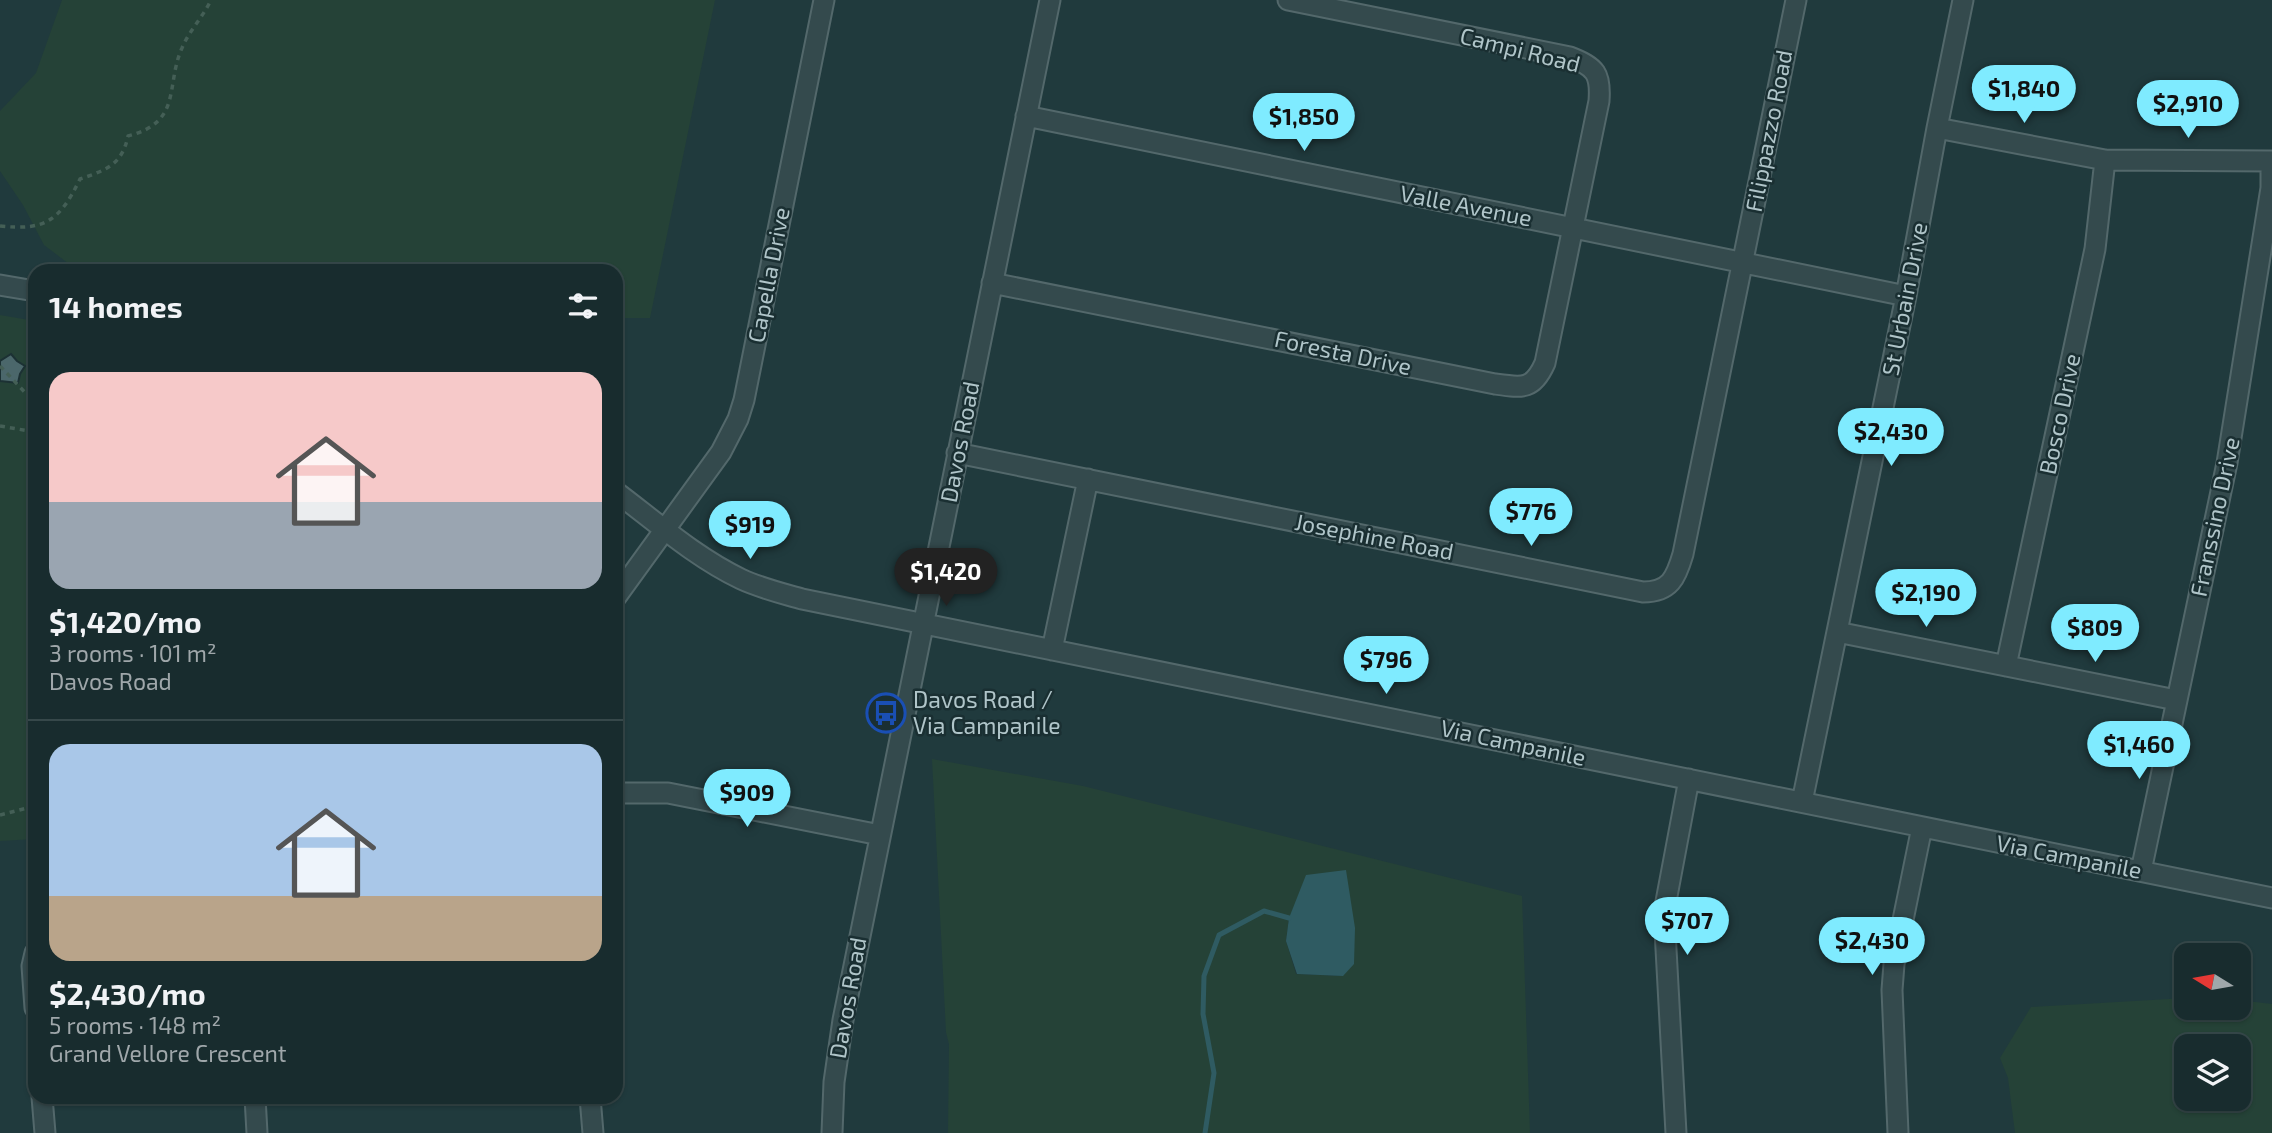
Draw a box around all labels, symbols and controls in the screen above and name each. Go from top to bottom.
street label: Campi Road [1457,21,1583,77]
street label: Filippazzo Road [1739,47,1797,214]
pin: $1,840 [1967,66,2081,125]
text: $1,840 [1988,74,2060,102]
pin: $2,910 [2131,80,2245,140]
text: $2,910 [2153,89,2223,117]
pin: $1,850 [1247,94,1361,153]
text: $1,850 [1269,102,1339,130]
street label: Valle Avenue [1398,179,1534,232]
street label: Capella Drive [741,205,795,345]
street label: St Urbain Drive [1875,220,1933,378]
icon: filters [564,287,602,325]
text: 14 homes [49,288,183,324]
street label: Foresta Drive [1272,324,1414,380]
street label: Bosco Drive [2033,351,2085,477]
street label: Davos Road [934,379,984,505]
pin: $2,430 [1834,408,1948,468]
text: $2,430 [1854,417,1928,445]
icon: home [263,418,389,544]
street label: Franssino Drive [2183,434,2245,599]
pin: $776 [1490,489,1572,548]
text: $776 [1505,497,1557,525]
pin: $919 [709,502,791,561]
street label: Josephine Road [1292,507,1456,565]
text: $919 [725,510,775,538]
pin: $1,420 [889,548,1003,608]
text: $1,420 [910,557,982,585]
pin: $2,190 [1869,570,1983,629]
text: $2,190 [1891,578,1961,606]
text: $1,420/mo [49,603,202,639]
pin: $809 [2054,604,2136,664]
text: $809 [2067,613,2123,641]
pin: $796 [1345,636,1427,696]
text: 3 rooms · 101 m² [49,639,216,667]
text: $796 [1360,645,1412,673]
text: Davos Road [49,667,172,695]
place label: Davos Road / Via Campanile [913,685,1061,739]
bus stop icon: Davos Road / Via Campanile [865,692,907,734]
street label: Via Campanile [1438,713,1588,771]
pin: $1,460 [2082,722,2196,781]
text: $1,460 [2103,730,2175,758]
pin: $909 [706,770,788,829]
text: $909 [720,778,775,806]
icon: home [263,790,389,916]
street label: Via Campanile [1994,828,2144,884]
pin: $707 [1646,898,1728,957]
text: $707 [1661,906,1713,934]
pin: $2,430 [1815,918,1929,977]
text: $2,430 [1835,926,1909,954]
street label: Davos Road [823,935,871,1061]
north arrow [2174,943,2250,1020]
map controls [2174,943,2251,1111]
text: $2,430/mo [49,975,206,1011]
text: 5 rooms · 148 m² [49,1011,221,1039]
button: layers [2174,1034,2251,1111]
text: Grand Vellore Crescent [49,1039,287,1067]

